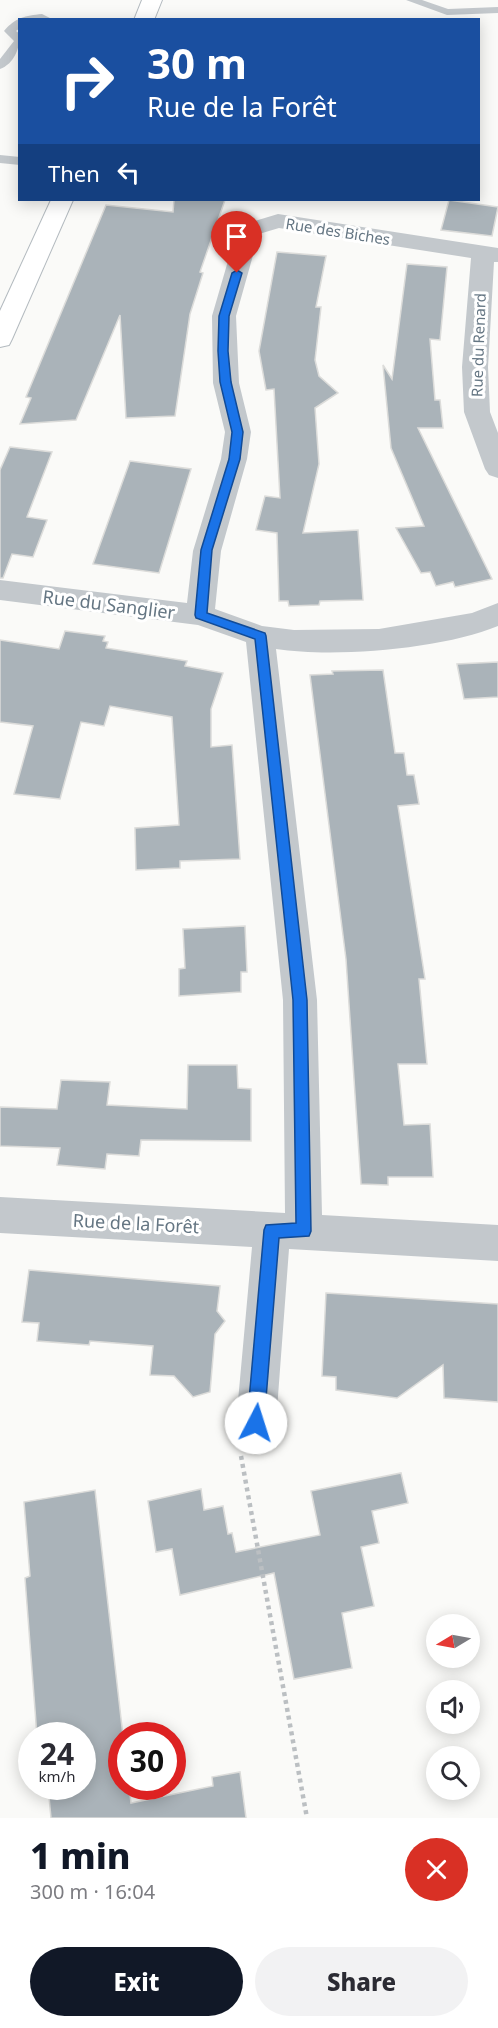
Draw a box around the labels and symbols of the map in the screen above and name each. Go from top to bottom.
pin [211,211,262,273]
street label: Rue des Biches [284,213,392,249]
street label: Rue du Renard [466,293,490,397]
street label: Rue du Sanglier [41,584,177,624]
street label: Rue de la Forêt [72,1208,200,1238]
position arrow [224,1391,288,1455]
north arrow [426,1614,480,1668]
speed limit sign: 30 [108,1722,186,1800]

